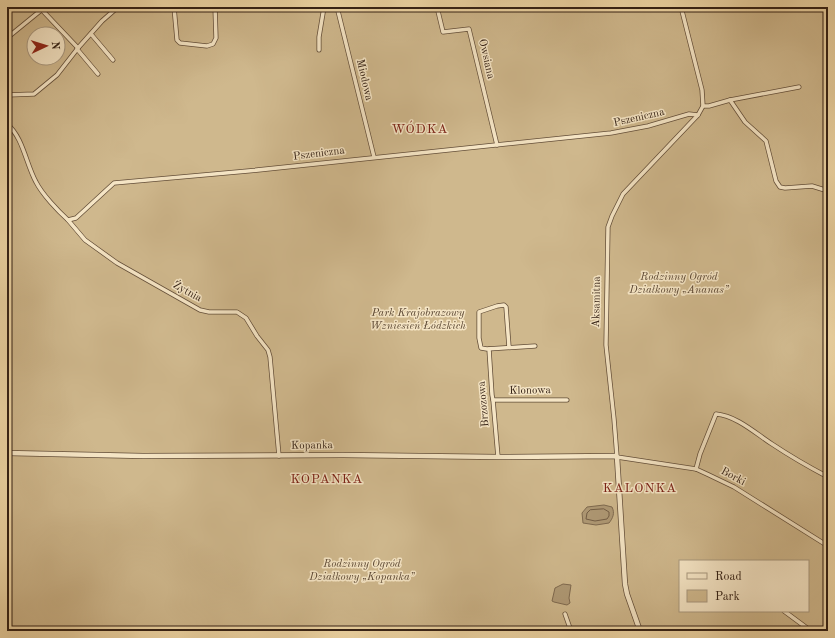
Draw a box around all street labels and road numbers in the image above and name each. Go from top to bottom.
street label: Owsiana [476,38,496,81]
street label: Miodowa [354,58,374,102]
street label: Pszeniczna [612,107,666,129]
street label: Pszeniczna [292,145,346,163]
street label: Aksamitna [591,276,603,328]
street label: Żytnia [171,278,205,305]
street label: Brzozowa [476,380,491,427]
street label: Klonowa [509,385,551,397]
street label: Kopanka [291,440,334,452]
street label: Borki [719,466,747,488]

